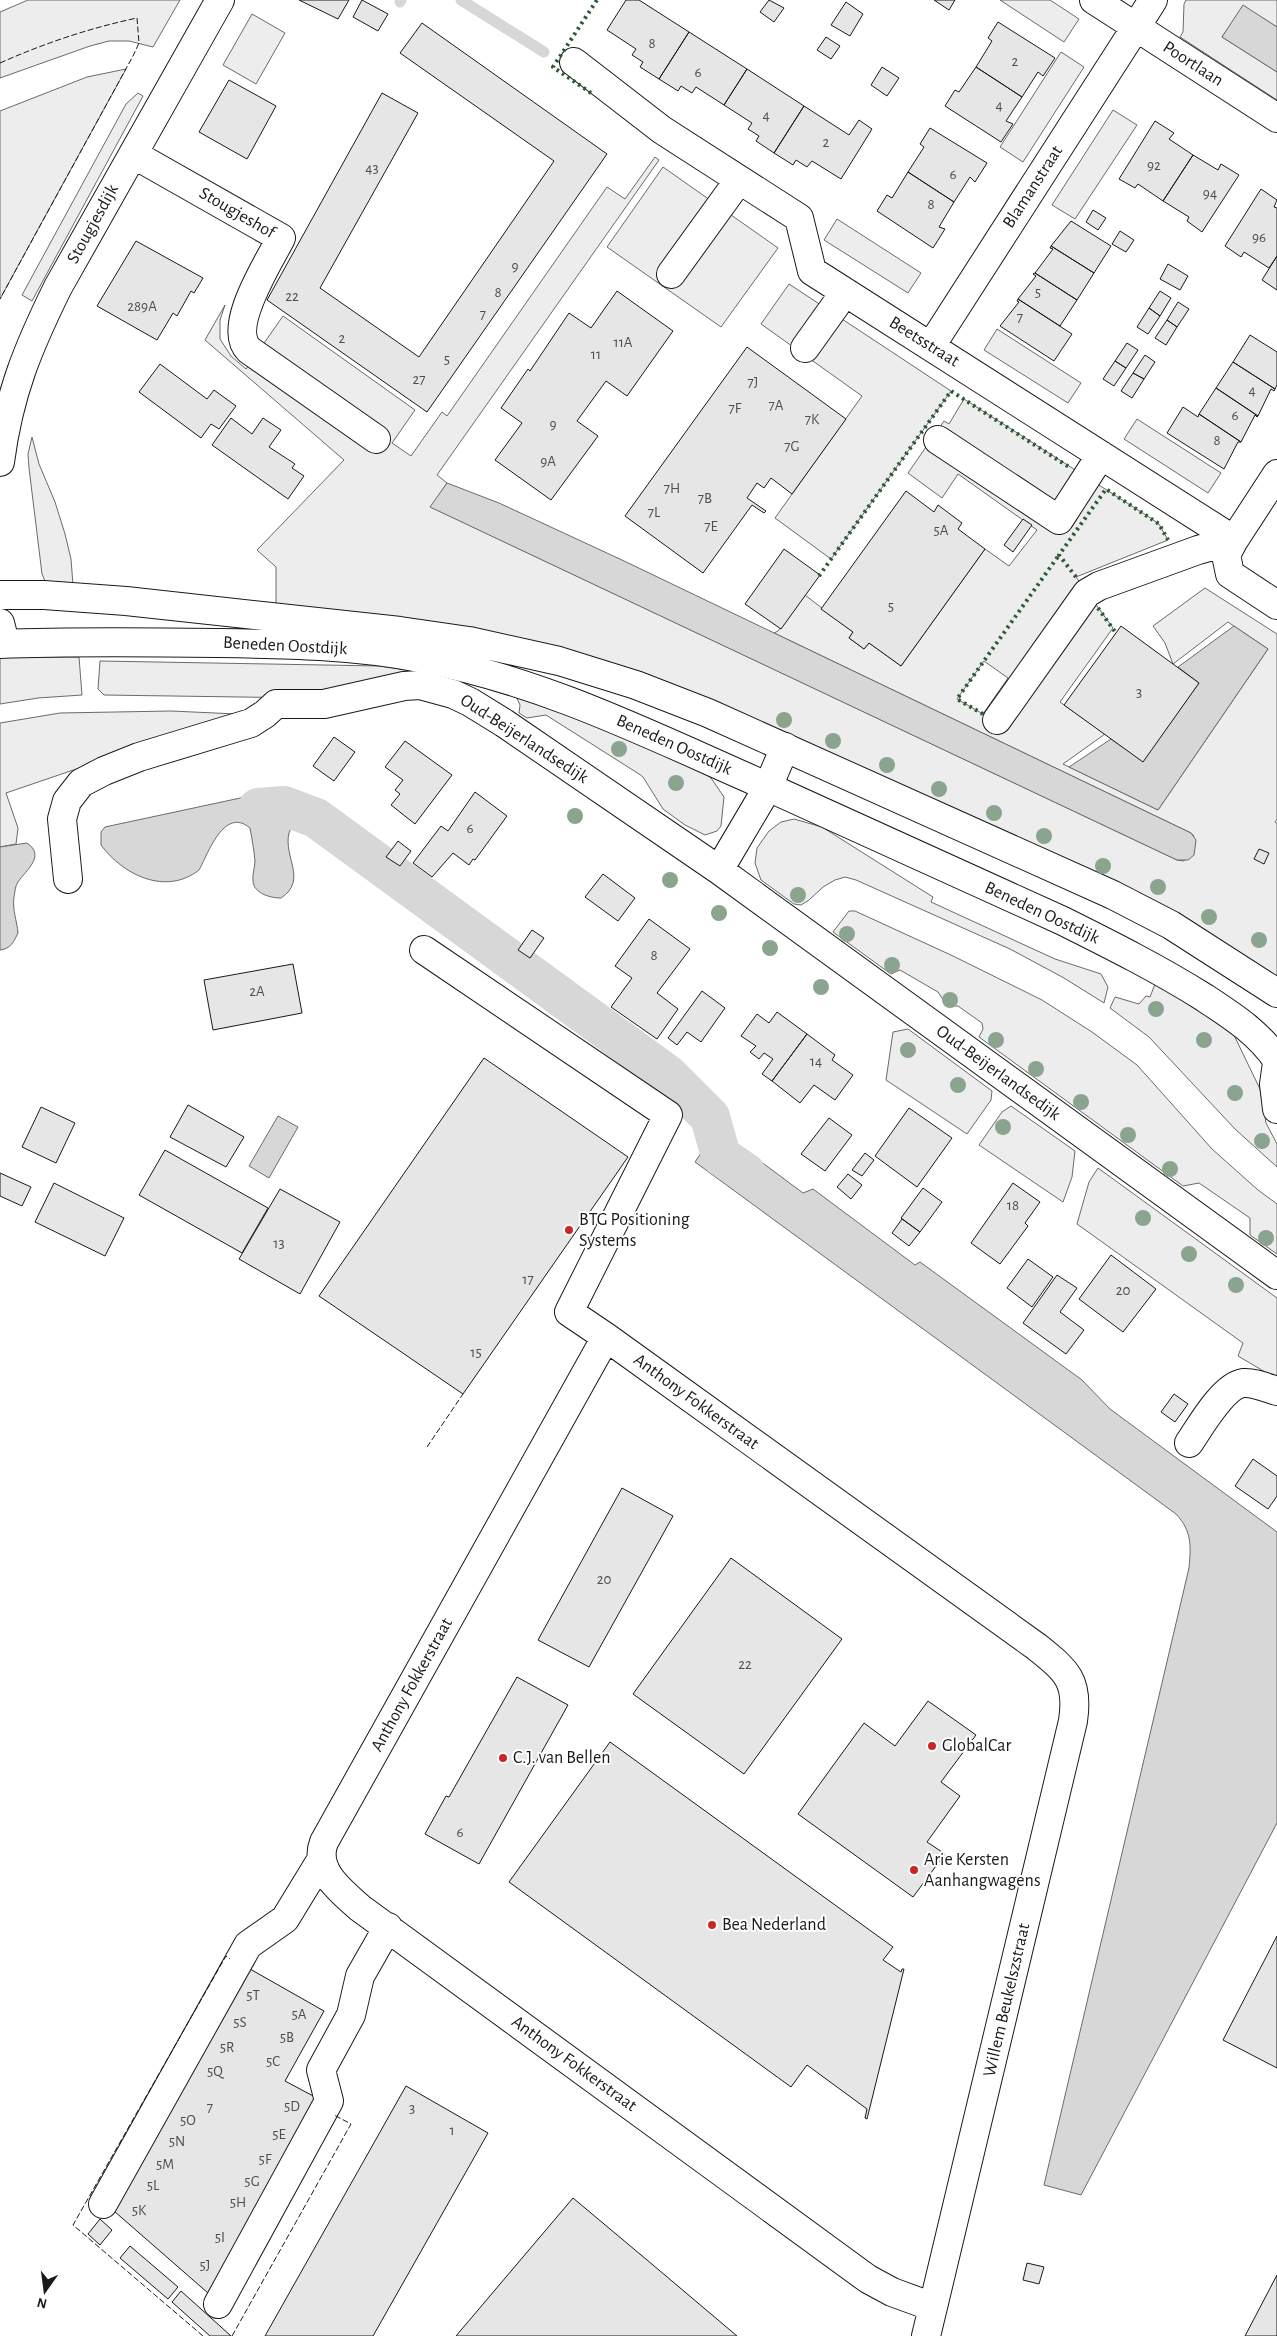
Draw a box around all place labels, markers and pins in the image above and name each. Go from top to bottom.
place label: BTG Positioning Systems [579,1211,690,1250]
marker: BTG Positioning Systems [563,1224,575,1236]
place label: GlobalCar [942,1737,1011,1755]
marker: GlobalCar [926,1740,938,1752]
place label: C.J. van Bellen [513,1749,611,1767]
marker: C.J. van Bellen [497,1752,509,1764]
place label: Arie Kersten Aanhangwagens [924,1851,1041,1890]
marker: Arie Kersten Aanhangwagens [908,1864,920,1876]
place label: Bea Nederland [722,1916,826,1934]
marker: Bea Nederland [706,1919,718,1931]

